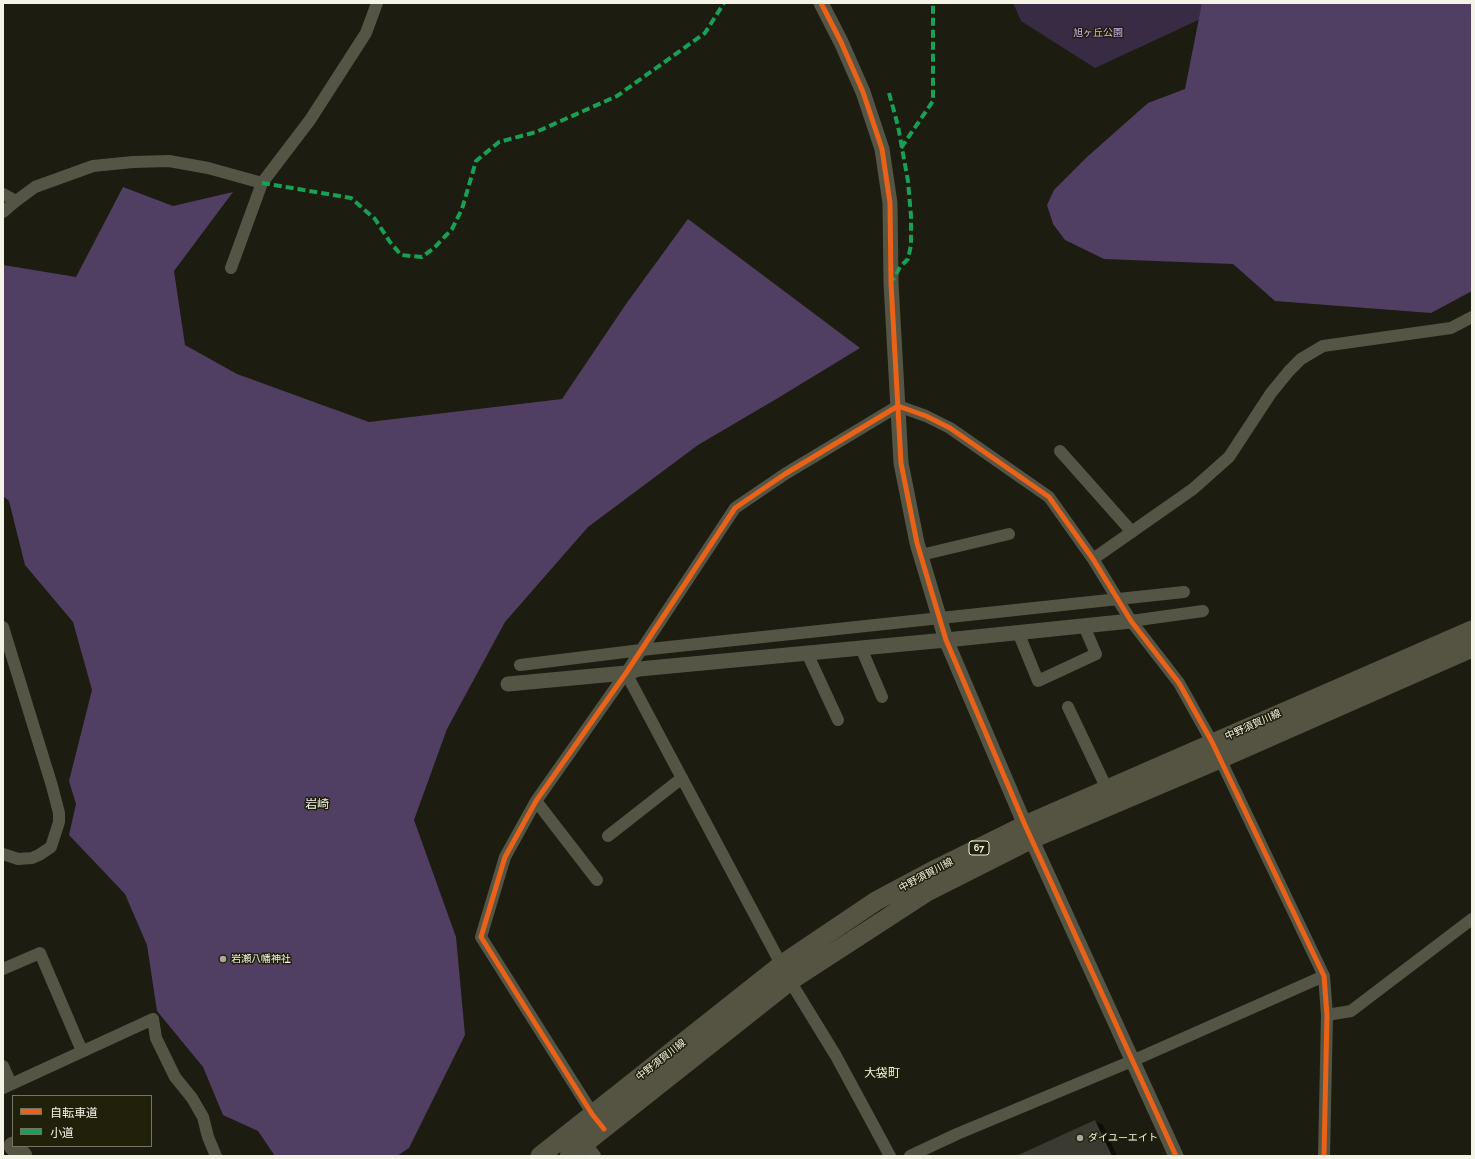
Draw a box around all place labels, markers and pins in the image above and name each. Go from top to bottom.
place label: 岩瀬八幡神社 [231,953,291,965]
marker: 岩瀬八幡神社 [218,954,228,964]
place label: ダイユーエイト [1088,1132,1158,1144]
marker: ダイユーエイト [1075,1133,1085,1143]

